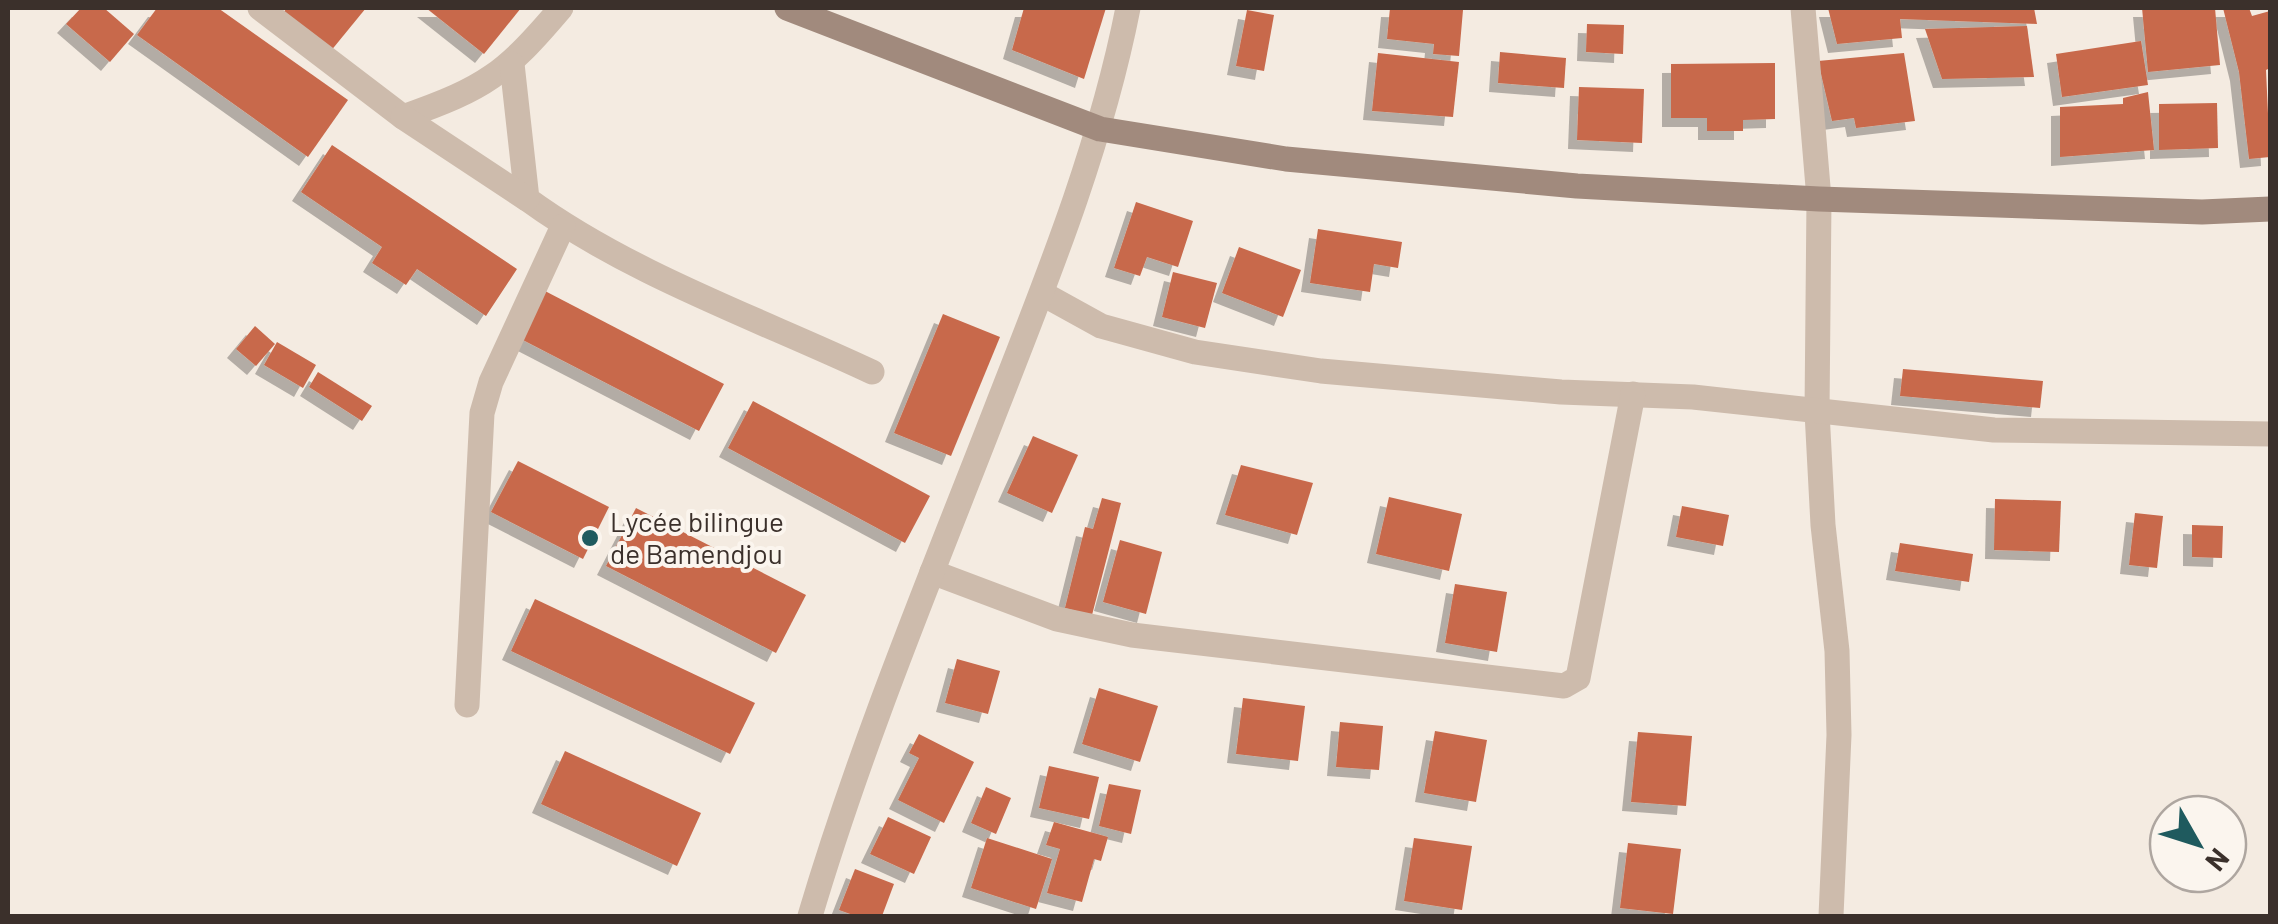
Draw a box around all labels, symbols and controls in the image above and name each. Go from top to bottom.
place label: Lycée bilingue de Bamendjou [610,504,784,570]
marker: Lycée bilingue de Bamendjou [579,527,601,549]
north arrow [2148,794,2248,894]
text: N [2199,842,2237,878]

